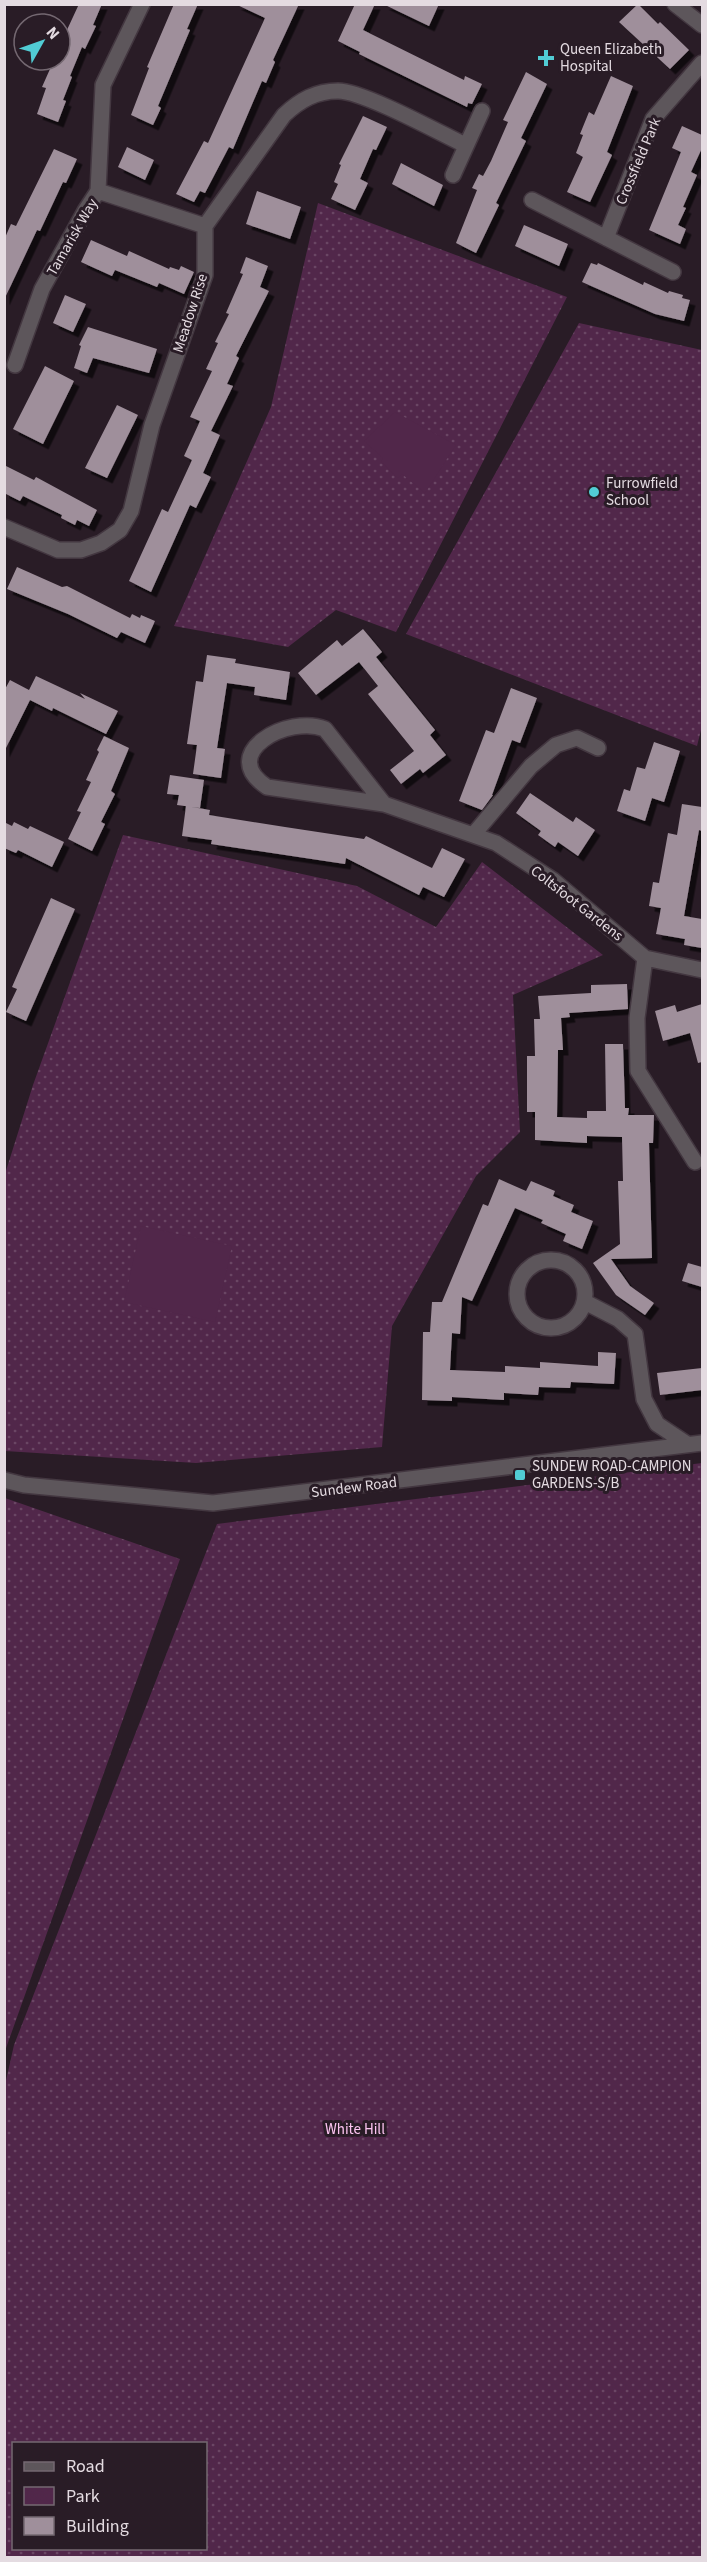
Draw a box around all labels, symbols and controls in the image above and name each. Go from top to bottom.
north arrow [12,12,72,72]
text: N [41,22,65,44]
place label: Queen Elizabeth Hospital [560,39,662,77]
marker: Queen Elizabeth Hospital [537,49,555,67]
street label: Crossfield Park [611,114,667,208]
street label: Tamarisk Way [42,195,103,280]
street label: Meadow Rise [168,271,213,355]
place label: Furrowfield School [606,473,678,511]
marker: Furrowfield School [587,485,601,499]
street label: Coltsfoot Gardens [526,861,627,946]
place label: SUNDEW ROAD-CAMPION GARDENS-S/B [532,1456,691,1494]
marker: SUNDEW ROAD-CAMPION GARDENS-S/B [513,1468,527,1482]
street label: Sundew Road [310,1472,398,1503]
park label: White Hill [325,2119,385,2140]
legend [12,2442,207,2550]
text: Road [66,2454,105,2479]
text: Park [66,2484,100,2509]
text: Building [66,2514,129,2539]

